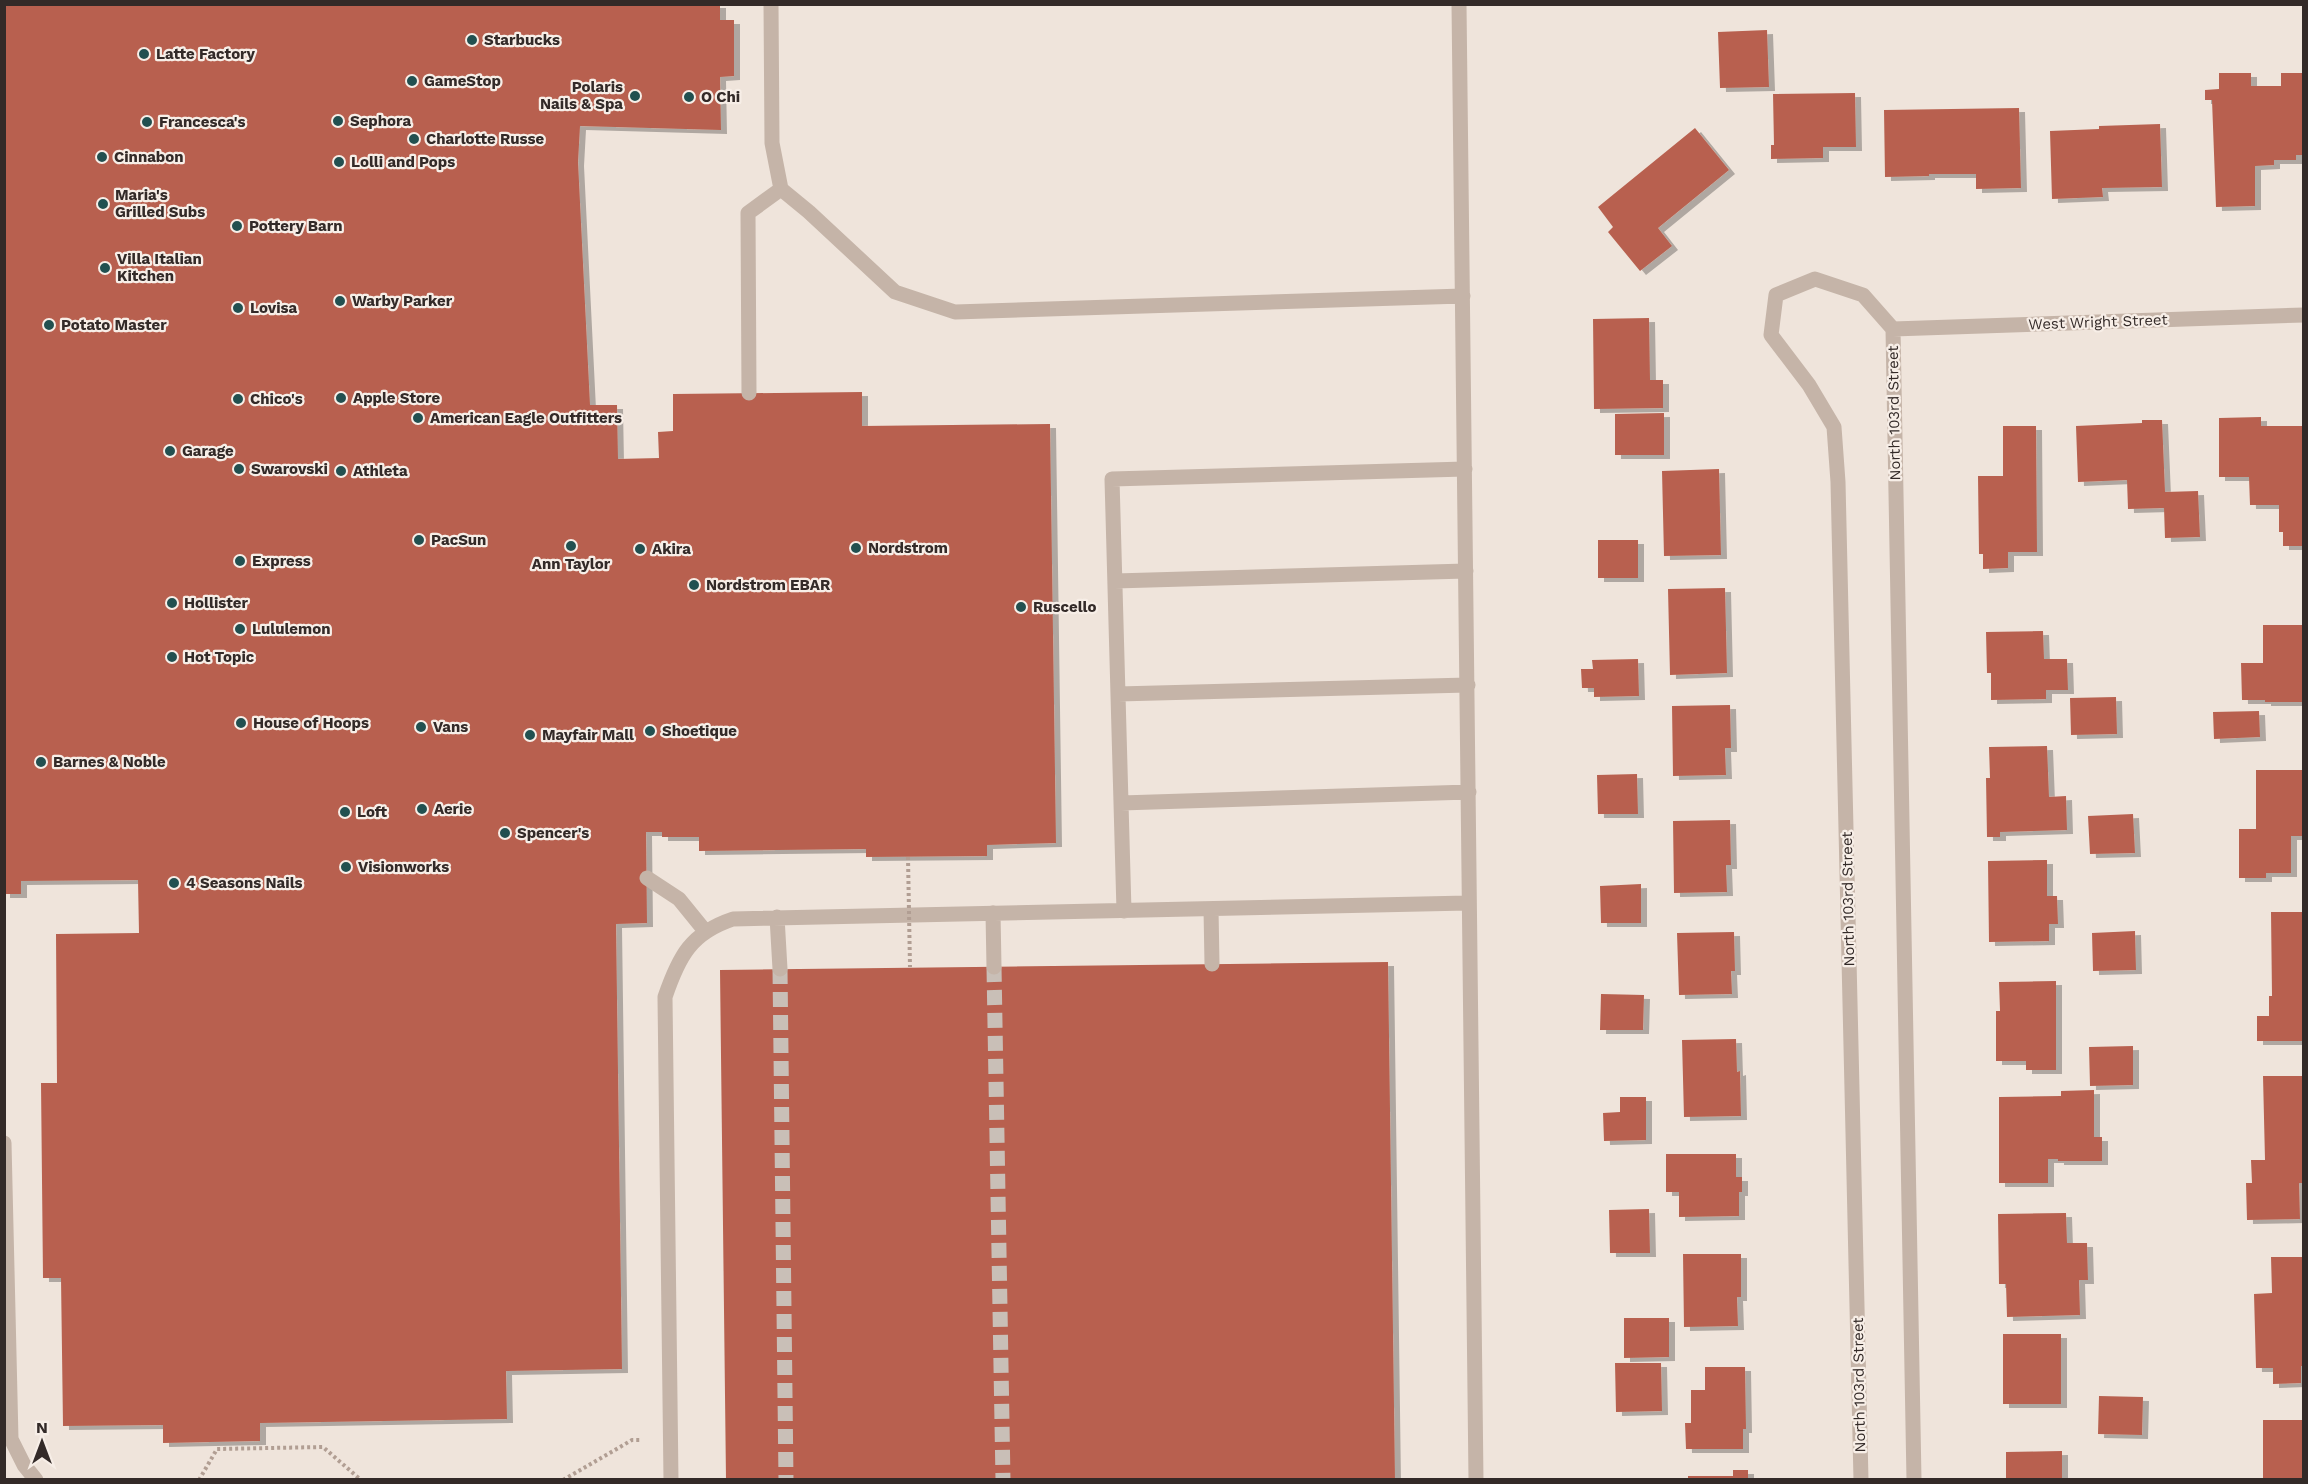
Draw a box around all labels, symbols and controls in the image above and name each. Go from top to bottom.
place label: Starbucks [484,31,560,49]
marker: Starbucks [465,33,479,47]
place label: Latte Factory [156,45,256,63]
marker: Latte Factory [137,47,151,61]
place label: GameStop [424,72,501,90]
marker: GameStop [405,74,419,88]
place label: Polaris Nails & Spa [540,78,623,113]
place label: O Chi [701,88,740,106]
marker: Polaris Nails & Spa [628,89,642,103]
marker: O Chi [682,90,696,104]
place label: Sephora [350,112,411,130]
place label: Francesca's [159,113,245,131]
marker: Sephora [331,114,345,128]
marker: Francesca's [140,115,154,129]
place label: Charlotte Russe [426,130,545,148]
marker: Charlotte Russe [407,132,421,146]
place label: Cinnabon [114,148,184,166]
marker: Cinnabon [95,150,109,164]
place label: Lolli and Pops [351,153,455,171]
marker: Lolli and Pops [332,155,346,169]
place label: Maria's Grilled Subs [115,186,205,221]
marker: Maria's Grilled Subs [96,197,110,211]
place label: Pottery Barn [249,217,343,235]
marker: Pottery Barn [230,219,244,233]
place label: Villa Italian Kitchen [117,250,202,285]
marker: Villa Italian Kitchen [98,261,112,275]
place label: Warby Parker [352,292,453,310]
marker: Warby Parker [333,294,347,308]
place label: Lovisa [250,299,298,317]
marker: Lovisa [231,301,245,315]
street label: West Wright Street [2028,311,2169,333]
place label: Potato Master [61,316,167,334]
marker: Potato Master [42,318,56,332]
street label: North 103rd Street [1884,345,1904,481]
place label: Apple Store [353,389,440,407]
place label: Chico's [250,390,303,408]
marker: Apple Store [334,391,348,405]
marker: Chico's [231,392,245,406]
place label: American Eagle Outfitters [430,409,622,427]
marker: American Eagle Outfitters [411,411,425,425]
place label: Garage [182,442,234,460]
marker: Garage [163,444,177,458]
place label: Swarovski [251,460,328,478]
marker: Swarovski [232,462,246,476]
place label: Athleta [353,462,408,480]
marker: Athleta [334,464,348,478]
place label: PacSun [431,531,486,549]
marker: PacSun [412,533,426,547]
marker: Ann Taylor [564,539,578,553]
place label: Nordstrom [868,539,948,557]
place label: Akira [652,540,691,558]
marker: Nordstrom [849,541,863,555]
marker: Akira [633,542,647,556]
place label: Express [252,552,311,570]
marker: Express [233,554,247,568]
place label: Ann Taylor [532,555,611,573]
place label: Nordstrom EBAR [706,576,831,594]
marker: Nordstrom EBAR [687,578,701,592]
place label: Hollister [184,594,248,612]
marker: Hollister [165,596,179,610]
place label: Ruscello [1033,598,1097,616]
marker: Ruscello [1014,600,1028,614]
place label: Lululemon [252,620,330,638]
marker: Lululemon [233,622,247,636]
place label: Hot Topic [184,648,255,666]
marker: Hot Topic [165,650,179,664]
place label: House of Hoops [253,714,369,732]
marker: House of Hoops [234,716,248,730]
place label: Vans [433,718,468,736]
marker: Vans [414,720,428,734]
place label: Shoetique [662,722,737,740]
marker: Shoetique [643,724,657,738]
place label: Mayfair Mall [542,726,634,744]
marker: Mayfair Mall [523,728,537,742]
place label: Barnes & Noble [53,753,166,771]
marker: Barnes & Noble [34,755,48,769]
place label: Aerie [434,800,472,818]
marker: Aerie [415,802,429,816]
place label: Loft [357,803,388,821]
marker: Loft [338,805,352,819]
place label: Spencer's [517,824,589,842]
marker: Spencer's [498,826,512,840]
street label: North 103rd Street [1838,831,1858,967]
place label: Visionworks [358,858,449,876]
marker: Visionworks [339,860,353,874]
place label: 4 Seasons Nails [186,874,303,892]
marker: 4 Seasons Nails [167,876,181,890]
street label: North 103rd Street [1849,1317,1869,1453]
north arrow [12,1412,72,1472]
text: N [36,1418,48,1437]

